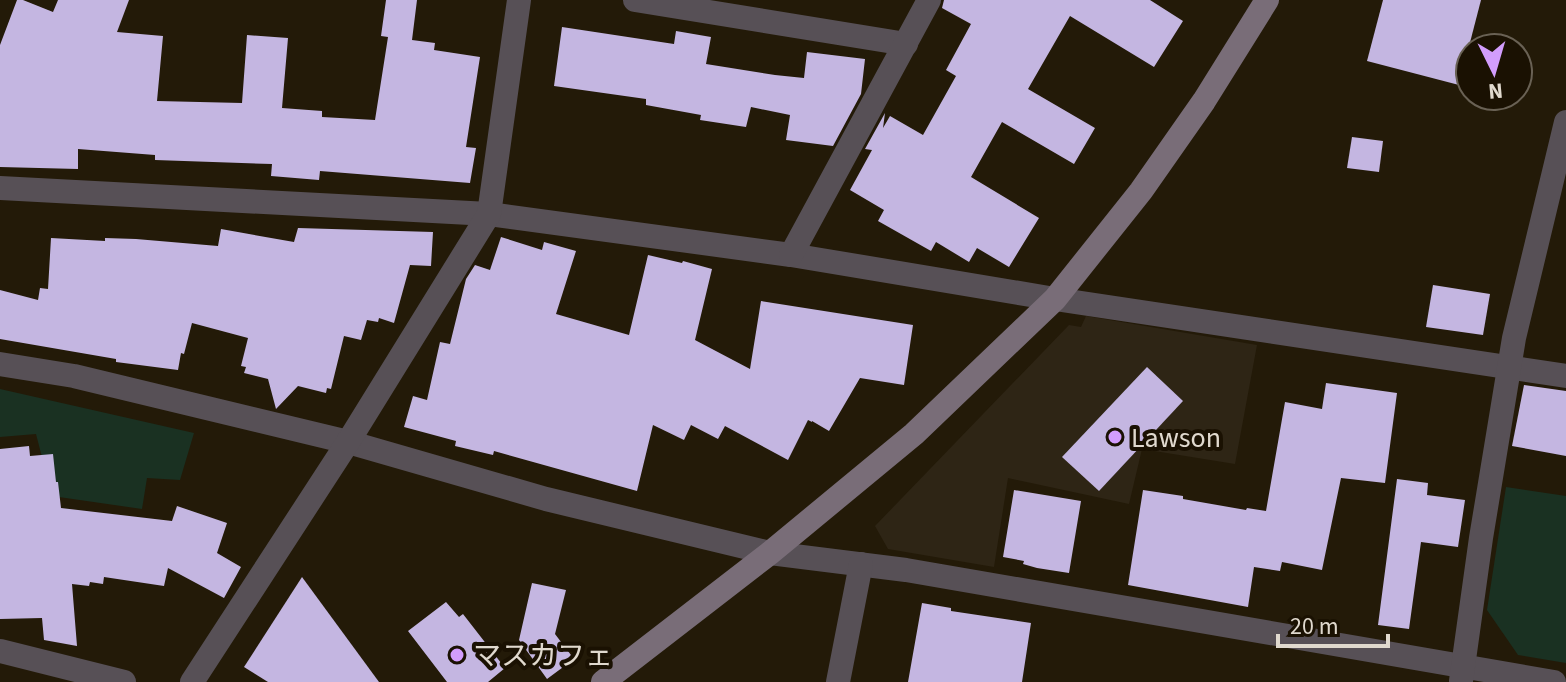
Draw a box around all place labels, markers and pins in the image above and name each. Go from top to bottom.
place label: Lawson [1131,418,1221,458]
marker: Lawson [1106,428,1124,446]
place label: マスカフェ [473,636,613,676]
marker: マスカフェ [448,646,466,664]

